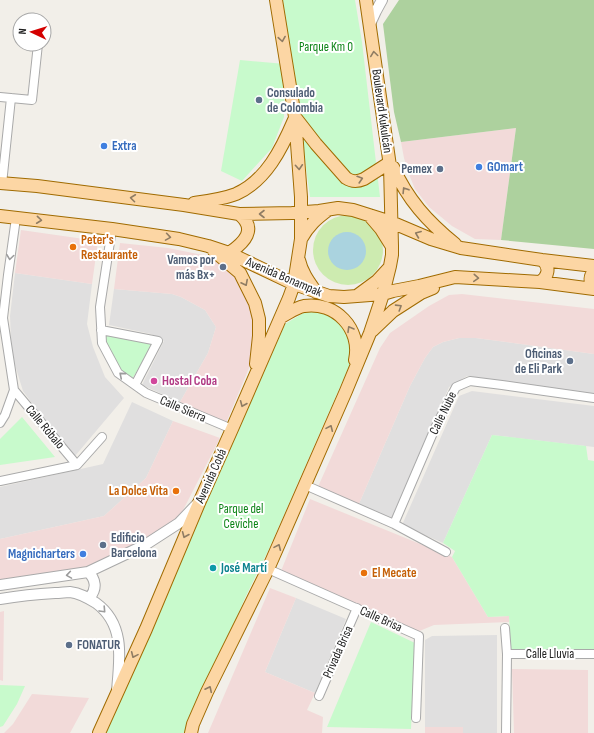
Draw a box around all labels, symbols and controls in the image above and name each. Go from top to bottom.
north arrow [12,12,52,52]
text: N [16,28,29,35]
one-way arrow [277,35,286,42]
park label: Parque Km 0 [299,39,353,55]
one-way arrow [370,51,379,58]
street label: Boulevard Kukulcán [368,68,396,154]
place label: Consulado de Colombia [267,85,323,116]
marker: Consulado de Colombia [254,95,264,105]
place label: Extra [112,138,136,154]
marker: Extra [99,141,109,151]
place label: GOmart [487,159,524,175]
place label: Pemex [401,161,433,177]
marker: GOmart [474,162,484,172]
one-way arrow [294,164,303,170]
marker: Pemex [435,164,445,174]
one-way arrow [356,175,363,184]
one-way arrow [402,187,409,194]
one-way arrow [130,194,136,203]
one-way arrow [259,210,265,218]
one-way arrow [36,216,42,225]
one-way arrow [415,231,422,239]
place label: Peter's Restaurante [81,232,138,263]
one-way arrow [165,232,171,241]
marker: Peter's Restaurante [68,242,78,252]
place label: Vamos por más Bx+ [167,252,215,283]
one-way arrow [6,253,15,260]
street label: Avenida Bonampak [242,253,325,300]
marker: Vamos por más Bx+ [218,262,228,272]
one-way arrow [473,274,479,282]
one-way arrow [240,279,248,286]
one-way arrow [395,304,402,312]
one-way arrow [348,326,355,333]
place label: Oficinas de Eli Park [515,346,563,377]
marker: Oficinas de Eli Park [565,356,575,366]
one-way arrow [120,373,127,380]
place label: Hostal Coba [162,373,217,389]
marker: Hostal Coba [149,376,159,386]
street label: Calle Nube [426,389,460,437]
street label: Calle Sierra [157,392,209,426]
one-way arrow [240,399,248,407]
street label: Calle Róbalo [22,402,68,452]
one-way arrow [325,424,333,432]
street label: Avenida Cobá [191,446,230,507]
place label: La Dolce Vita [109,483,168,499]
marker: La Dolce Vita [171,486,181,496]
park label: Parque del Ceviche [218,501,264,532]
place label: Edificio Barcelona [111,530,157,561]
one-way arrow [182,531,190,539]
marker: Edificio Barcelona [98,540,108,550]
one-way arrow [273,543,281,551]
place label: Magnicharters [8,546,75,562]
marker: Magnicharters [78,549,88,559]
place label: José Martí [220,560,267,576]
marker: José Martí [208,563,218,573]
place label: El Mecate [372,565,417,581]
marker: El Mecate [359,568,369,578]
one-way arrow [66,570,72,579]
street label: Calle Brisa [357,603,405,635]
one-way arrow [98,605,106,613]
street label: Privada Brisa [319,623,357,681]
place label: FONATUR [77,637,121,653]
marker: FONATUR [64,640,74,650]
street label: Calle Lluvia [526,646,574,662]
one-way arrow [131,651,139,659]
one-way arrow [204,685,212,693]

